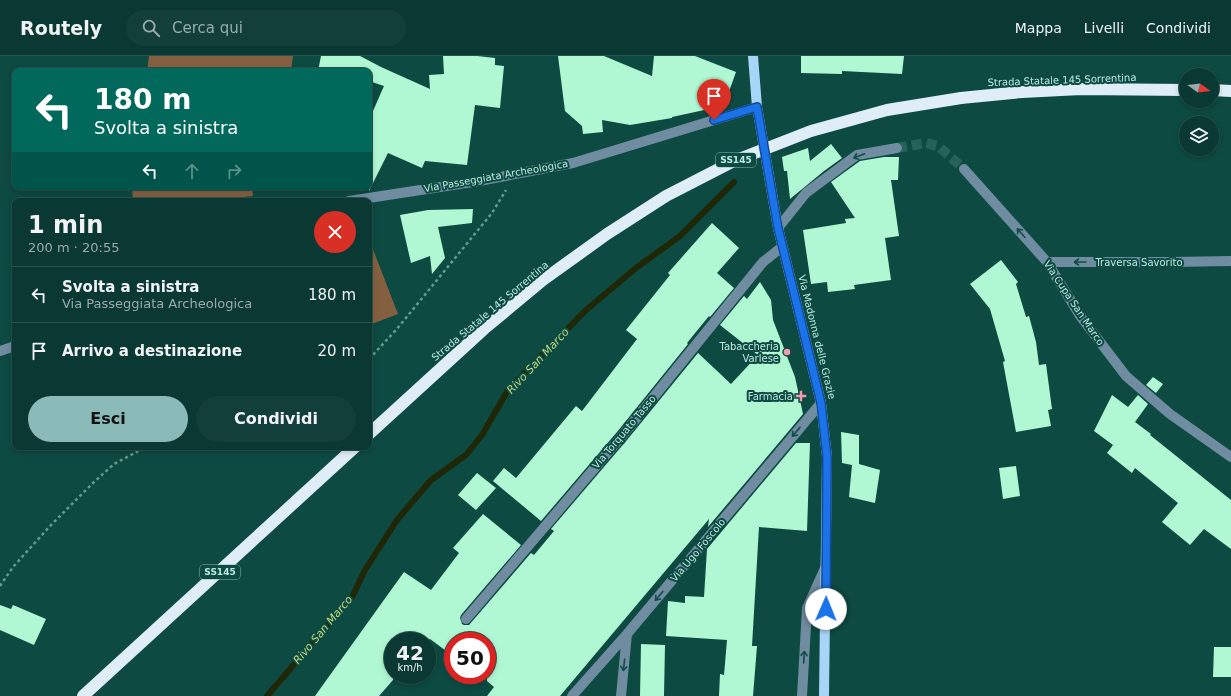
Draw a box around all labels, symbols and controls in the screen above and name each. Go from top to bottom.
search box [126,10,406,46]
text: Routely [20,17,102,39]
icon: search [140,17,162,39]
text: Cerca qui [172,19,243,37]
text: Mappa [1015,20,1062,36]
text: Livelli [1084,20,1124,36]
text: Condividi [1146,20,1211,36]
north arrow [1179,68,1219,108]
map controls [1179,68,1219,156]
street label: Strada Statale 145 Sorrentina [987,72,1137,88]
pin [697,79,731,120]
text: 180 m [94,83,191,116]
icon: left [28,84,80,136]
icon: arrive [703,85,725,107]
button: layers [1179,116,1219,156]
text: Svolta a sinistra [94,117,238,138]
one-way arrow [854,152,866,160]
road number: SS145 [716,153,756,167]
street label: Via Passeggiata Archeologica [423,158,569,194]
icon: left [139,160,161,182]
icon: ahead [181,160,203,182]
icon: right [223,160,245,182]
text: 1 min [28,211,103,239]
button: close [314,211,356,253]
one-way arrow [1017,228,1026,238]
text: 200 m · 20:55 [28,240,119,255]
street label: Traversa Savorito [1094,257,1183,268]
street label: Via Cupa San Marco [1041,258,1107,348]
one-way arrow [1074,258,1087,266]
street label: Strada Statale 145 Sorrentina [429,259,551,363]
street label: Via Madonna delle Grazie [796,274,838,400]
text: Svolta a sinistra [62,278,199,296]
icon: left [28,284,50,306]
text: 180 m [308,286,356,304]
text: Via Passeggiata Archeologica [62,296,252,311]
water label: Rivo San Marco [504,325,572,397]
icon: arrive [28,340,50,362]
place label: Tabaccheria Varlese [718,341,779,364]
text: Arrivo a destinazione [62,342,242,360]
text: 20 m [318,342,356,360]
marker: Tabaccheria Varlese [782,347,792,357]
place label: Farmacia [748,391,793,402]
marker: Farmacia [796,391,806,401]
street label: Via Torquato Tasso [590,393,658,471]
button: Esci [28,396,188,442]
button: Condividi [196,396,356,442]
one-way arrow [792,427,801,438]
street label: Via Ugo Foscolo [668,516,728,584]
road number: SS145 [200,565,240,579]
position arrow [805,588,847,630]
one-way arrow [654,591,663,602]
water label: Rivo San Marco [291,593,356,667]
speed limit sign: 50 [444,632,496,684]
text: 42 [396,641,424,665]
one-way arrow [800,651,808,664]
one-way arrow [620,658,627,671]
text: km/h [397,662,423,673]

